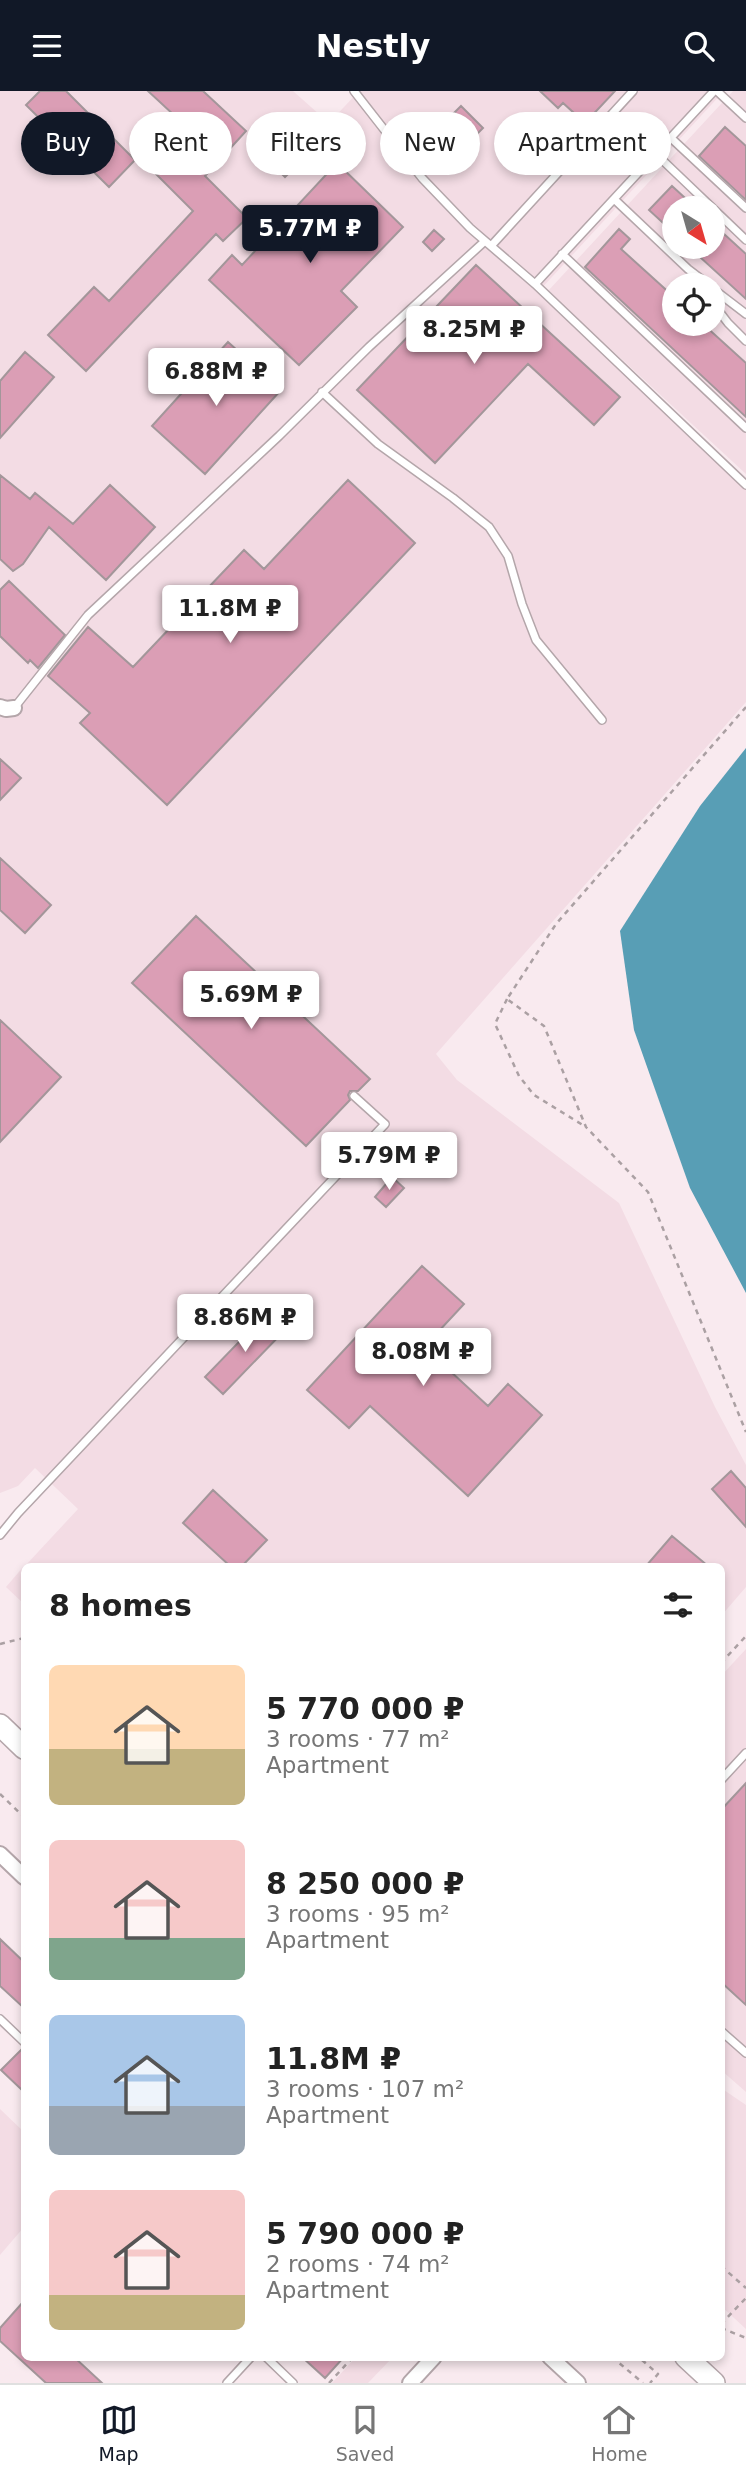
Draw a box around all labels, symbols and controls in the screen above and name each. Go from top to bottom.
icon: menu [28,27,66,65]
text: Nestly [316,27,430,65]
icon: search [680,27,718,65]
chip: Buy [21,112,115,175]
chip: Rent [129,112,232,175]
chip: Filters [246,112,366,175]
chip: New [380,112,480,175]
chip: Apartment [494,112,671,175]
north arrow [662,196,724,259]
map controls [662,196,725,336]
pin: 5.77M ₽ [245,205,375,265]
text: 5.77M ₽ [258,215,362,241]
button: locate [662,273,725,336]
pin: 8.25M ₽ [409,307,539,366]
text: 8.25M ₽ [422,316,526,342]
pin: 6.88M ₽ [151,349,281,408]
text: 6.88M ₽ [164,358,268,384]
pin: 11.8M ₽ [165,585,295,645]
text: 11.8M ₽ [178,595,282,621]
pin: 5.69M ₽ [186,971,316,1031]
text: 5.69M ₽ [199,981,303,1007]
pin: 5.79M ₽ [324,1133,454,1192]
text: 5.79M ₽ [337,1142,441,1168]
pin: 8.86M ₽ [180,1295,310,1354]
text: 8.86M ₽ [193,1304,297,1330]
pin: 8.08M ₽ [358,1329,488,1388]
text: 8.08M ₽ [371,1338,475,1364]
icon: filters [659,1586,697,1624]
text: 8 homes [49,1588,192,1623]
text: 5 770 000 ₽ [266,1691,464,1726]
icon: home [105,1693,189,1777]
text: 3 rooms · 77 m² [266,1726,450,1752]
text: Apartment [266,1752,389,1778]
text: 8 250 000 ₽ [266,1866,464,1901]
icon: home [105,1868,189,1952]
text: 3 rooms · 95 m² [266,1901,450,1927]
text: Apartment [266,1927,389,1953]
text: 11.8M ₽ [266,2041,401,2076]
icon: home [105,2043,189,2127]
text: 3 rooms · 107 m² [266,2076,464,2102]
text: Apartment [266,2102,389,2128]
text: 5 790 000 ₽ [266,2216,464,2251]
icon: home [105,2218,189,2302]
text: 2 rooms · 74 m² [266,2251,450,2277]
text: Apartment [266,2277,389,2303]
tab: Map [99,2401,139,2465]
tab: Saved [336,2401,394,2465]
tab: Home [591,2401,647,2465]

